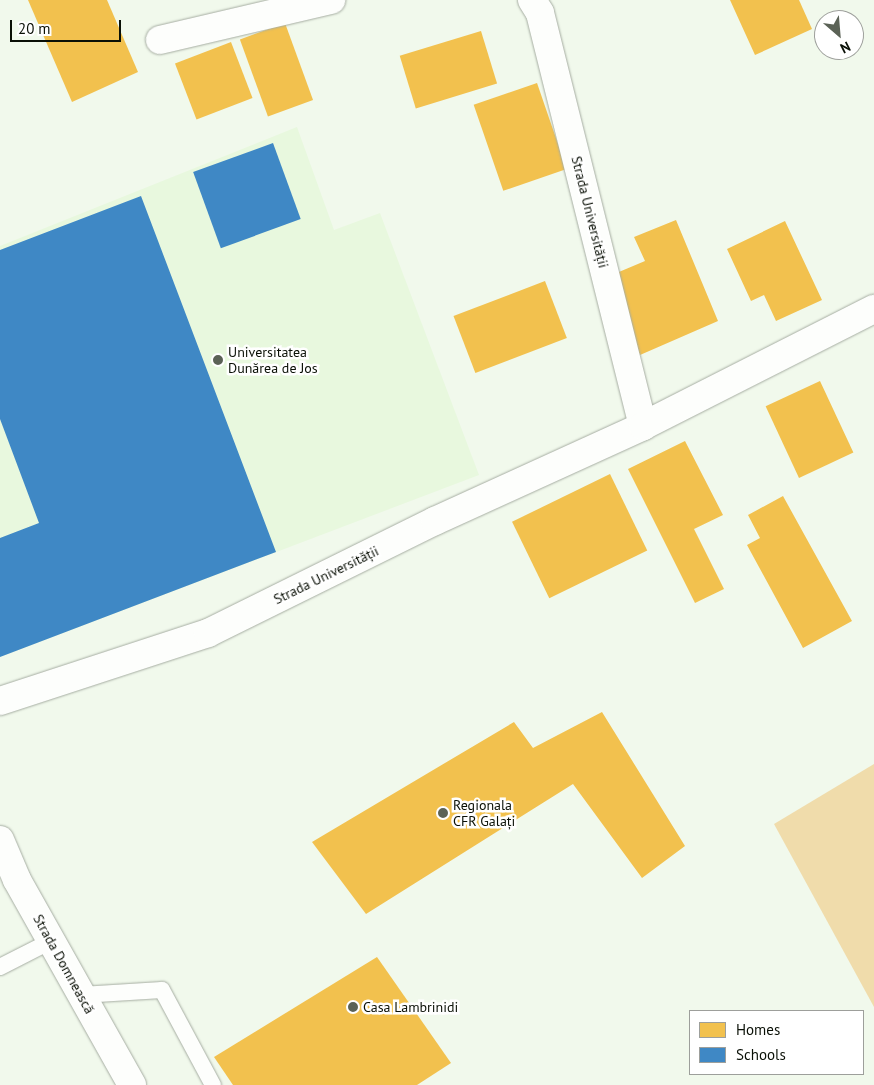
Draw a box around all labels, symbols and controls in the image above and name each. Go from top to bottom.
scale bar [12,10,124,42]
north arrow [814,10,864,60]
text: 20 m [18,19,51,38]
text: N [837,37,854,58]
street label: Strada Universității [568,154,612,270]
place label: Universitatea Dunărea de Jos [228,344,318,377]
marker: Universitatea Dunărea de Jos [212,354,224,366]
street label: Strada Universității [271,542,381,608]
place label: Regionala CFR Galați [453,797,515,830]
marker: Regionala CFR Galați [437,807,449,819]
street label: Strada Domnească [30,911,98,1017]
place label: Casa Lambrinidi [363,999,458,1015]
marker: Casa Lambrinidi [347,1001,359,1013]
legend [689,1010,864,1075]
text: Homes [736,1020,780,1039]
text: Schools [736,1045,786,1064]

